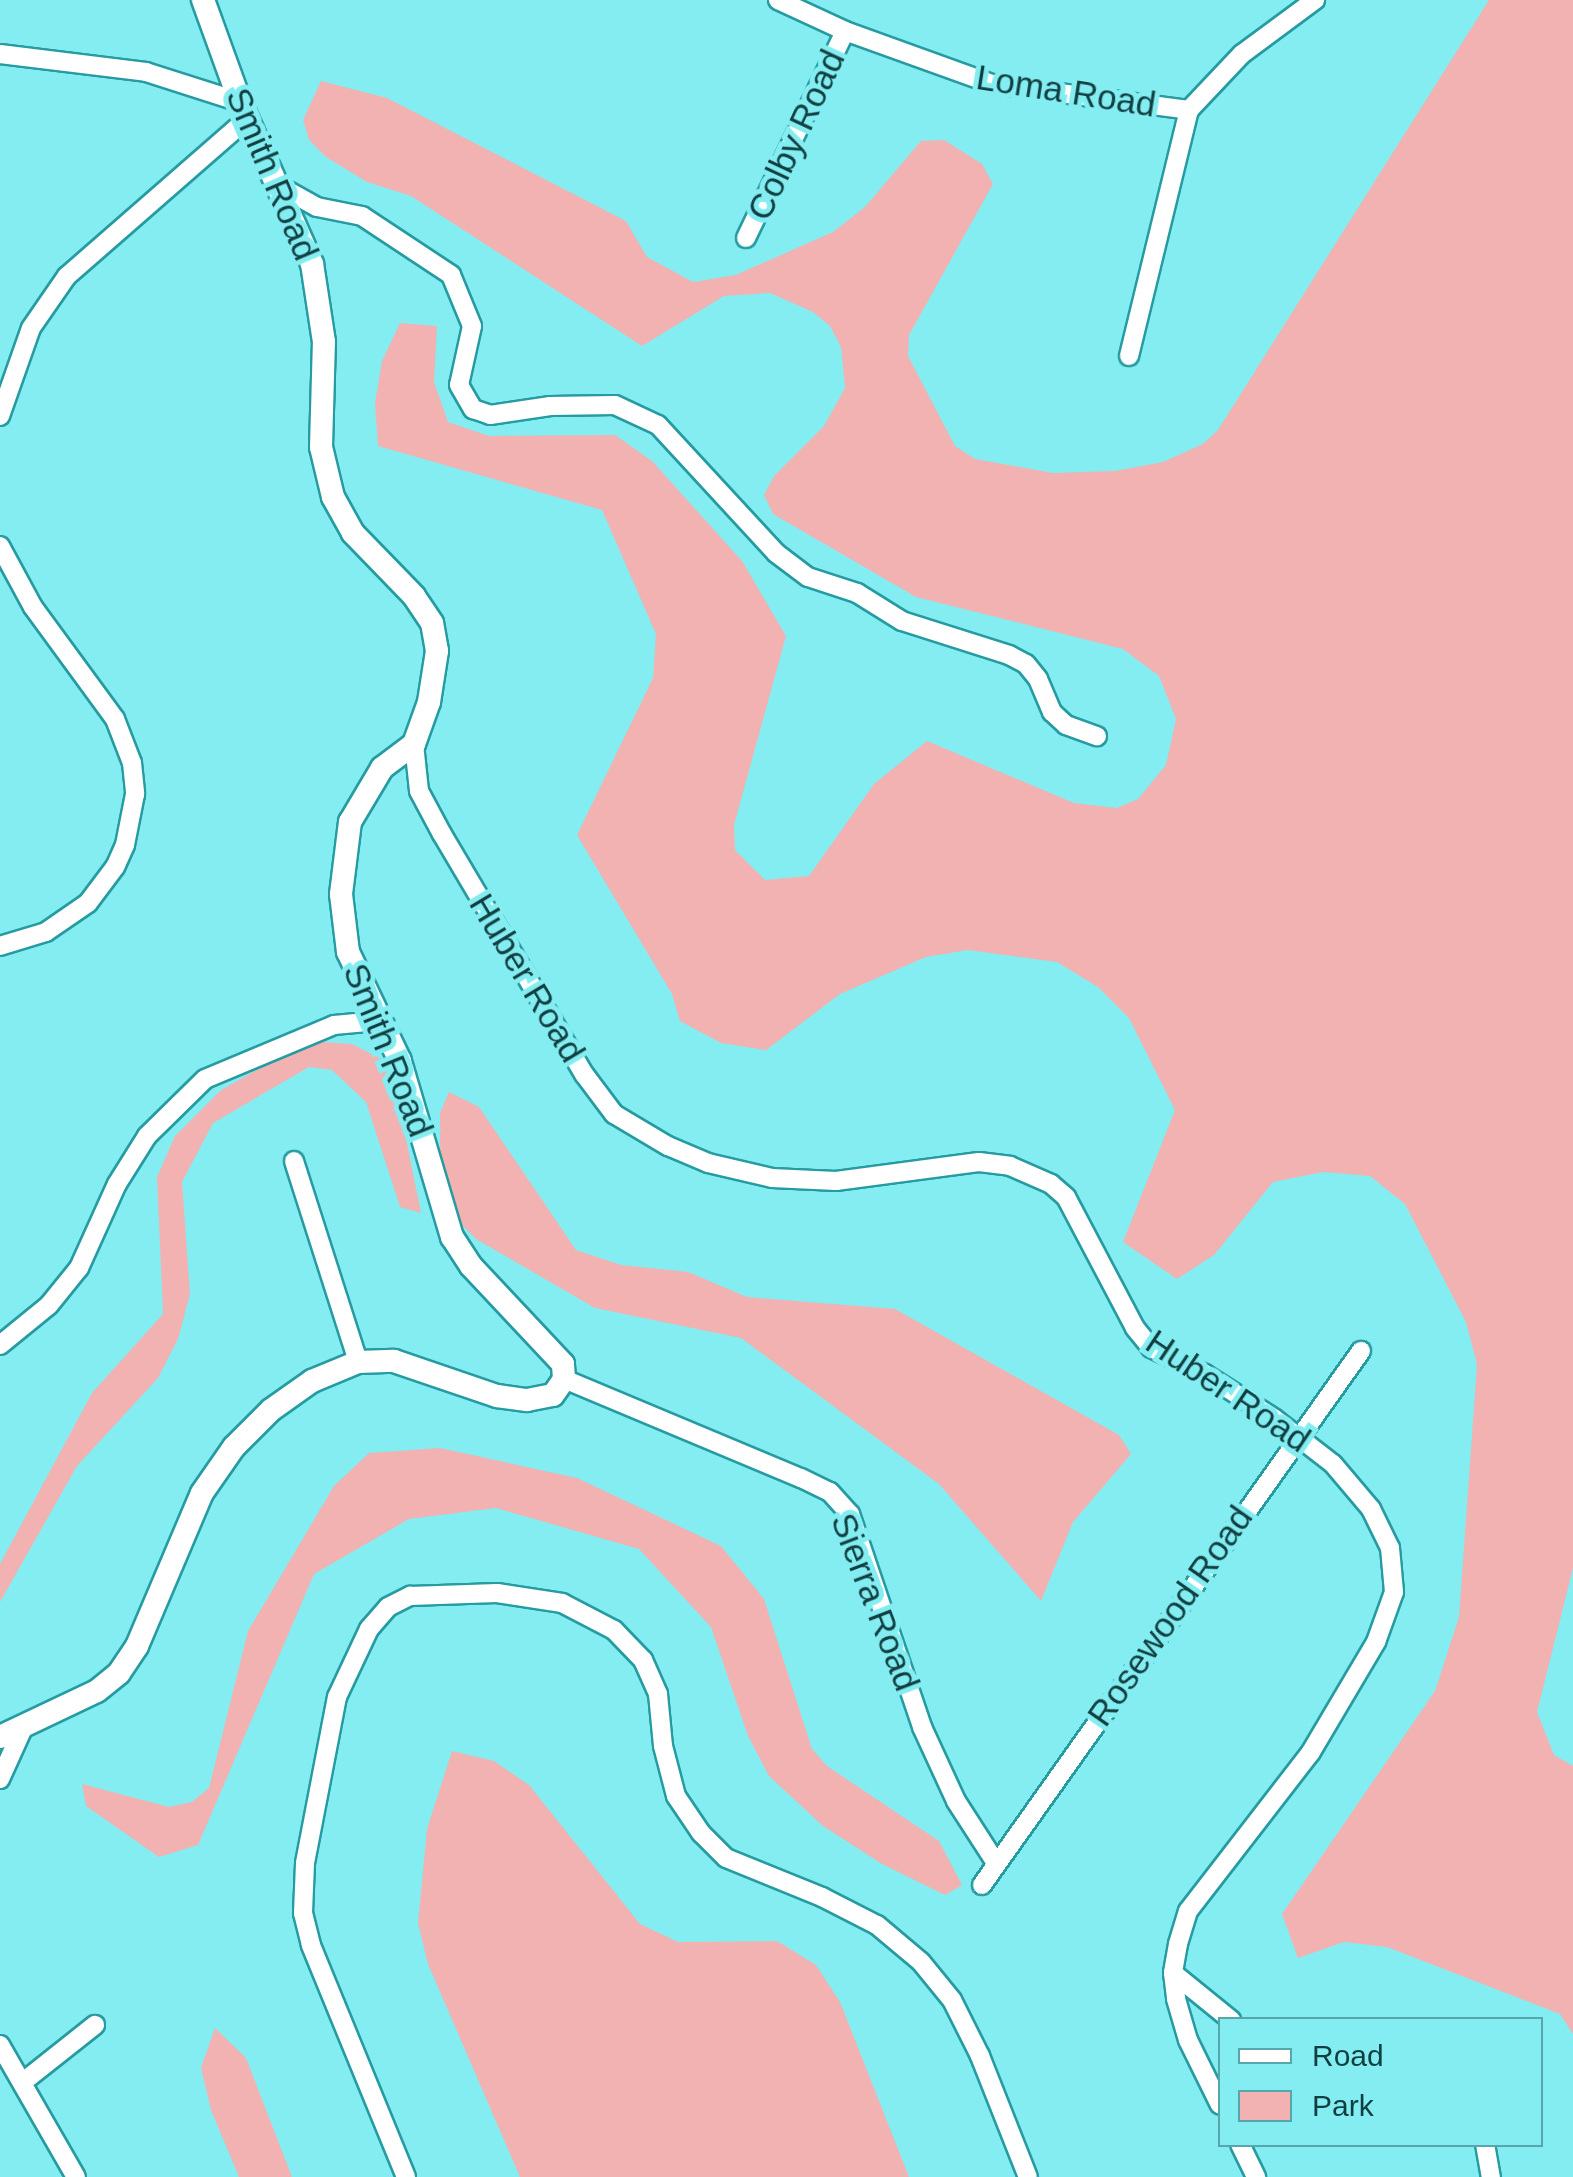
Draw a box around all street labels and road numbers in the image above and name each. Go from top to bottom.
street label: Colby Road [738,43,854,227]
street label: Loma Road [973,56,1159,126]
street label: Smith Road [217,82,327,266]
street label: Huber Road [460,886,594,1070]
street label: Smith Road [334,957,442,1143]
street label: Huber Road [1138,1321,1318,1461]
street label: Rosewood Road [1079,1498,1261,1734]
street label: Sierra Road [822,1507,928,1697]

